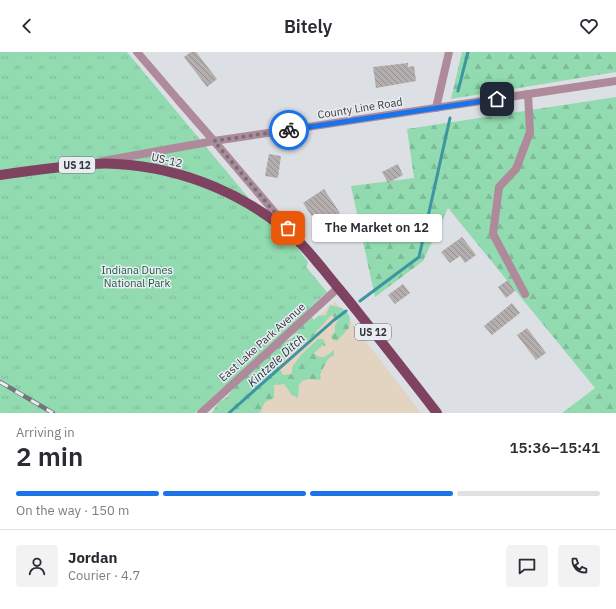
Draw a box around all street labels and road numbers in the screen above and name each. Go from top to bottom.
street label: County Line Road [316,94,404,122]
street label: US-12 [150,150,184,170]
road number: US 12 [59,157,95,173]
street label: East Lake Park Avenue [216,300,308,384]
road number: US 12 [355,324,391,340]

